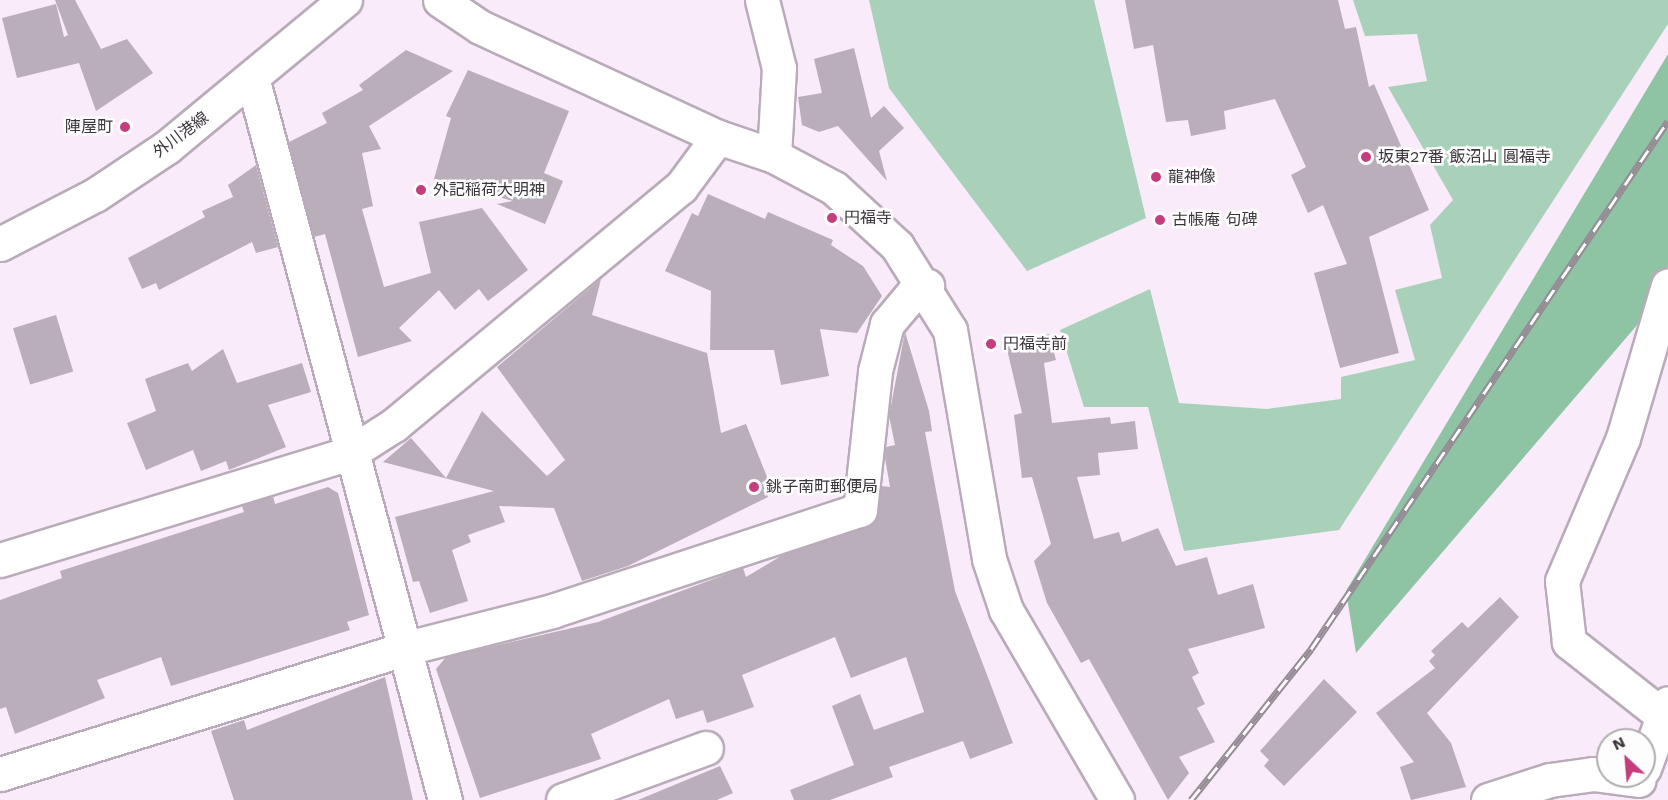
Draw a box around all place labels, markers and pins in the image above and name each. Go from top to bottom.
place label: 陣屋町 [65,117,113,137]
marker: 陣屋町 [118,120,132,134]
place label: 坂東27番 飯沼山 圓福寺 [1378,147,1551,167]
marker: 坂東27番 飯沼山 圓福寺 [1359,150,1373,164]
place label: 龍神像 [1168,167,1216,187]
marker: 龍神像 [1149,170,1163,184]
place label: 外記稲荷大明神 [433,180,545,200]
marker: 外記稲荷大明神 [414,183,428,197]
place label: 円福寺 [844,208,892,228]
place label: 古帳庵 句碑 [1172,210,1257,230]
marker: 円福寺 [825,211,839,225]
marker: 古帳庵 句碑 [1153,213,1167,227]
place label: 円福寺前 [1003,334,1067,354]
marker: 円福寺前 [984,337,998,351]
place label: 銚子南町郵便局 [766,477,878,497]
marker: 銚子南町郵便局 [747,480,761,494]

